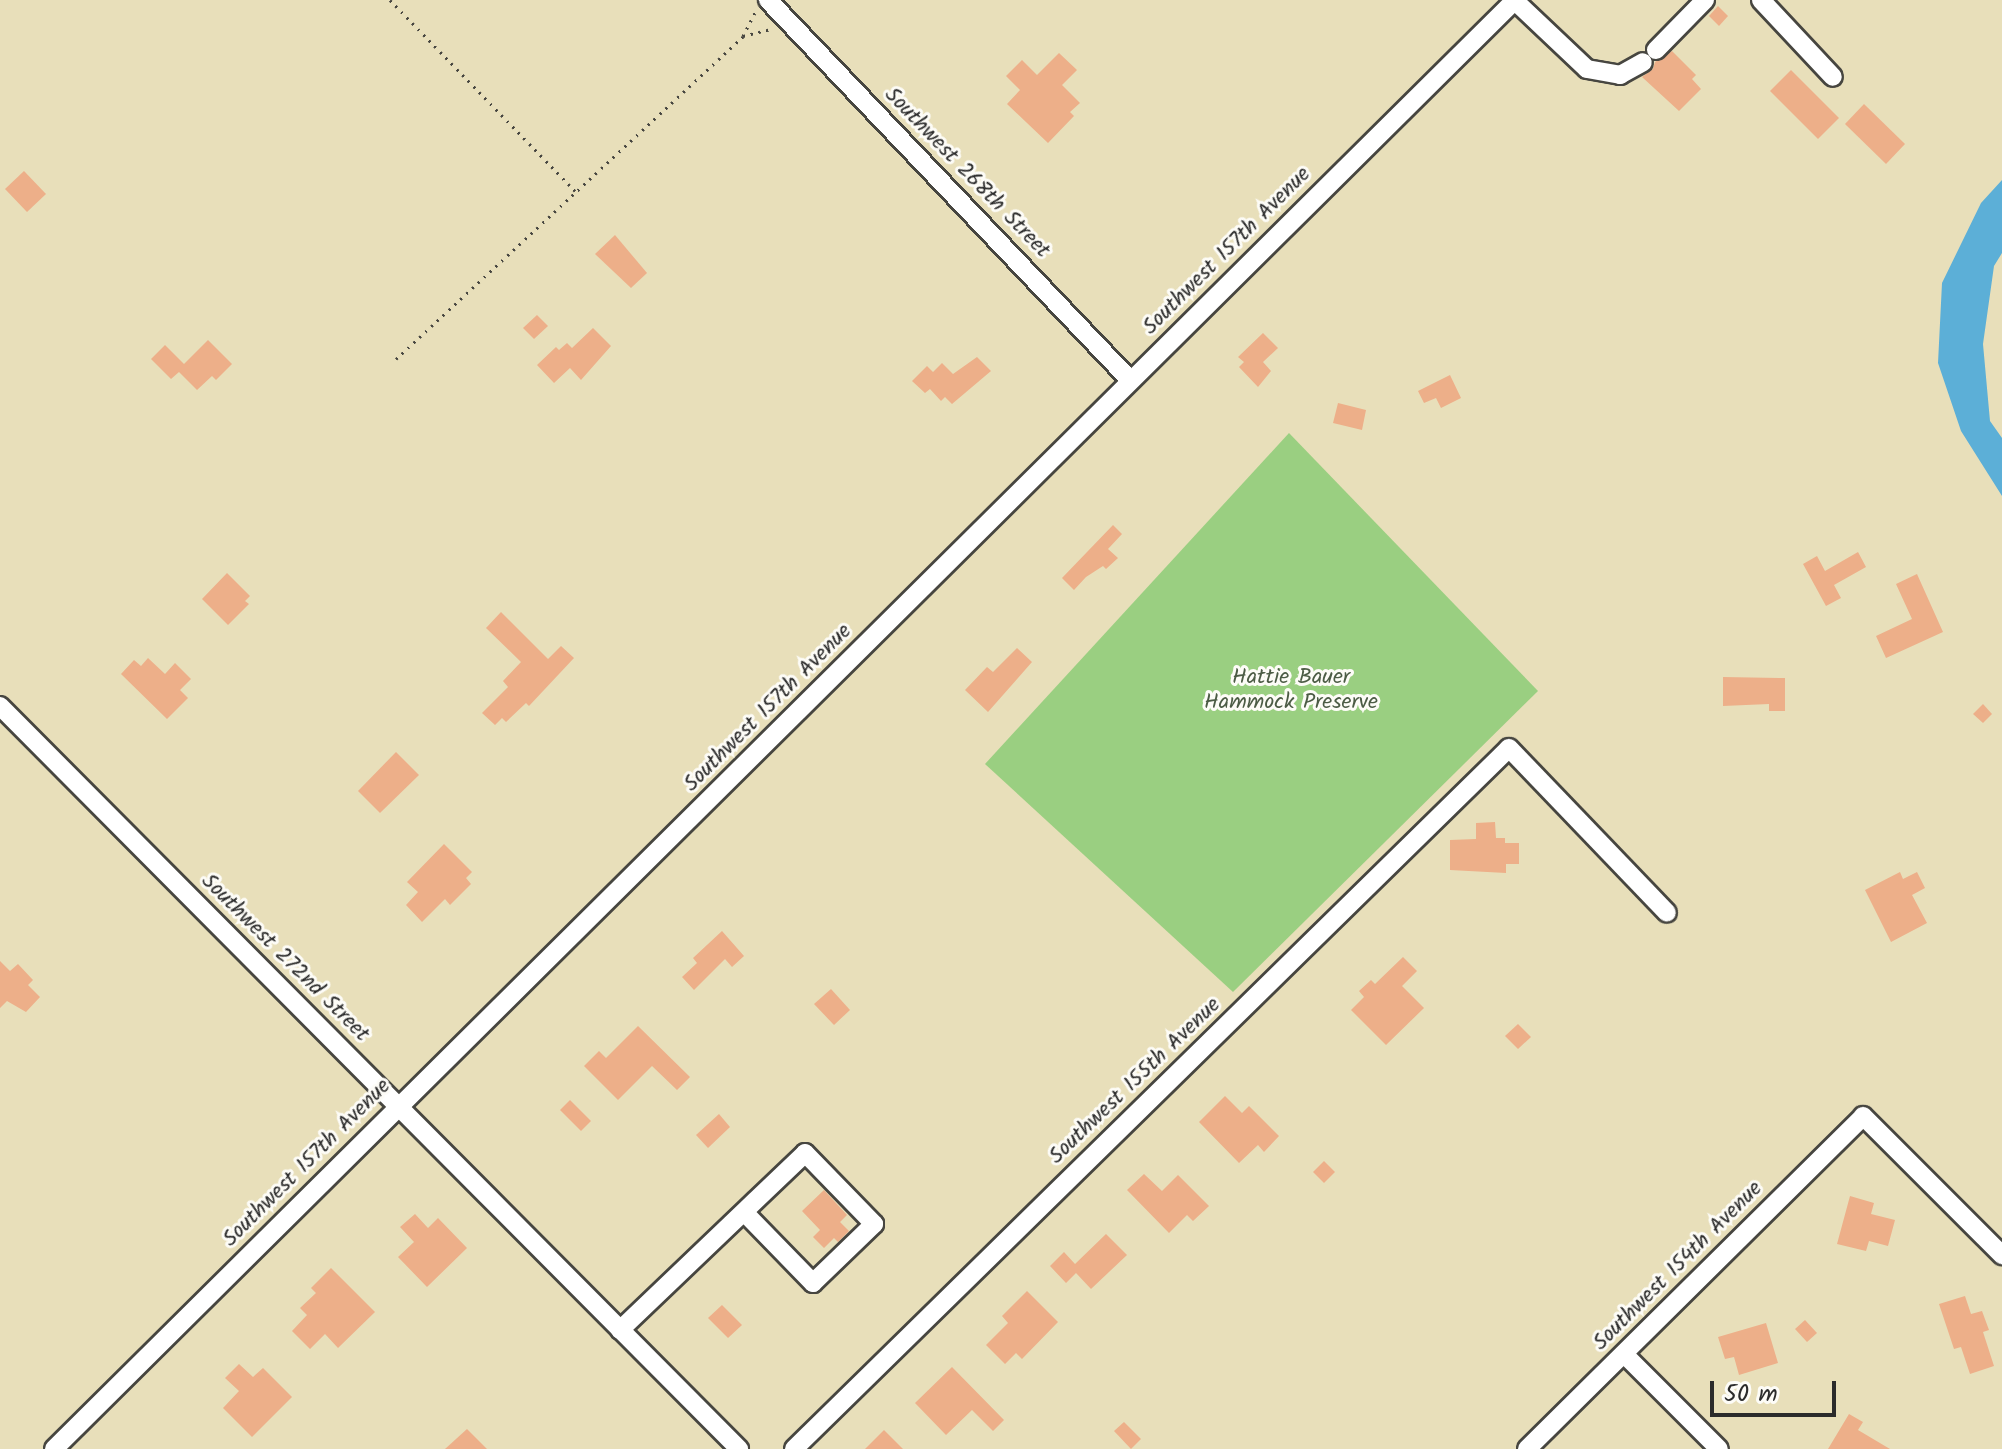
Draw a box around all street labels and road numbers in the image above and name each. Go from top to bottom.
street label: Southwest 268th Street [879,82,1055,264]
street label: Southwest 157th Avenue [1138,162,1316,340]
street label: Southwest 157th Avenue [679,619,857,797]
street label: Southwest 272nd Street [195,868,375,1048]
street label: Southwest 155th Avenue [1044,992,1226,1170]
street label: Southwest 157th Avenue [218,1074,396,1252]
street label: Southwest 154th Avenue [1588,1176,1768,1356]

